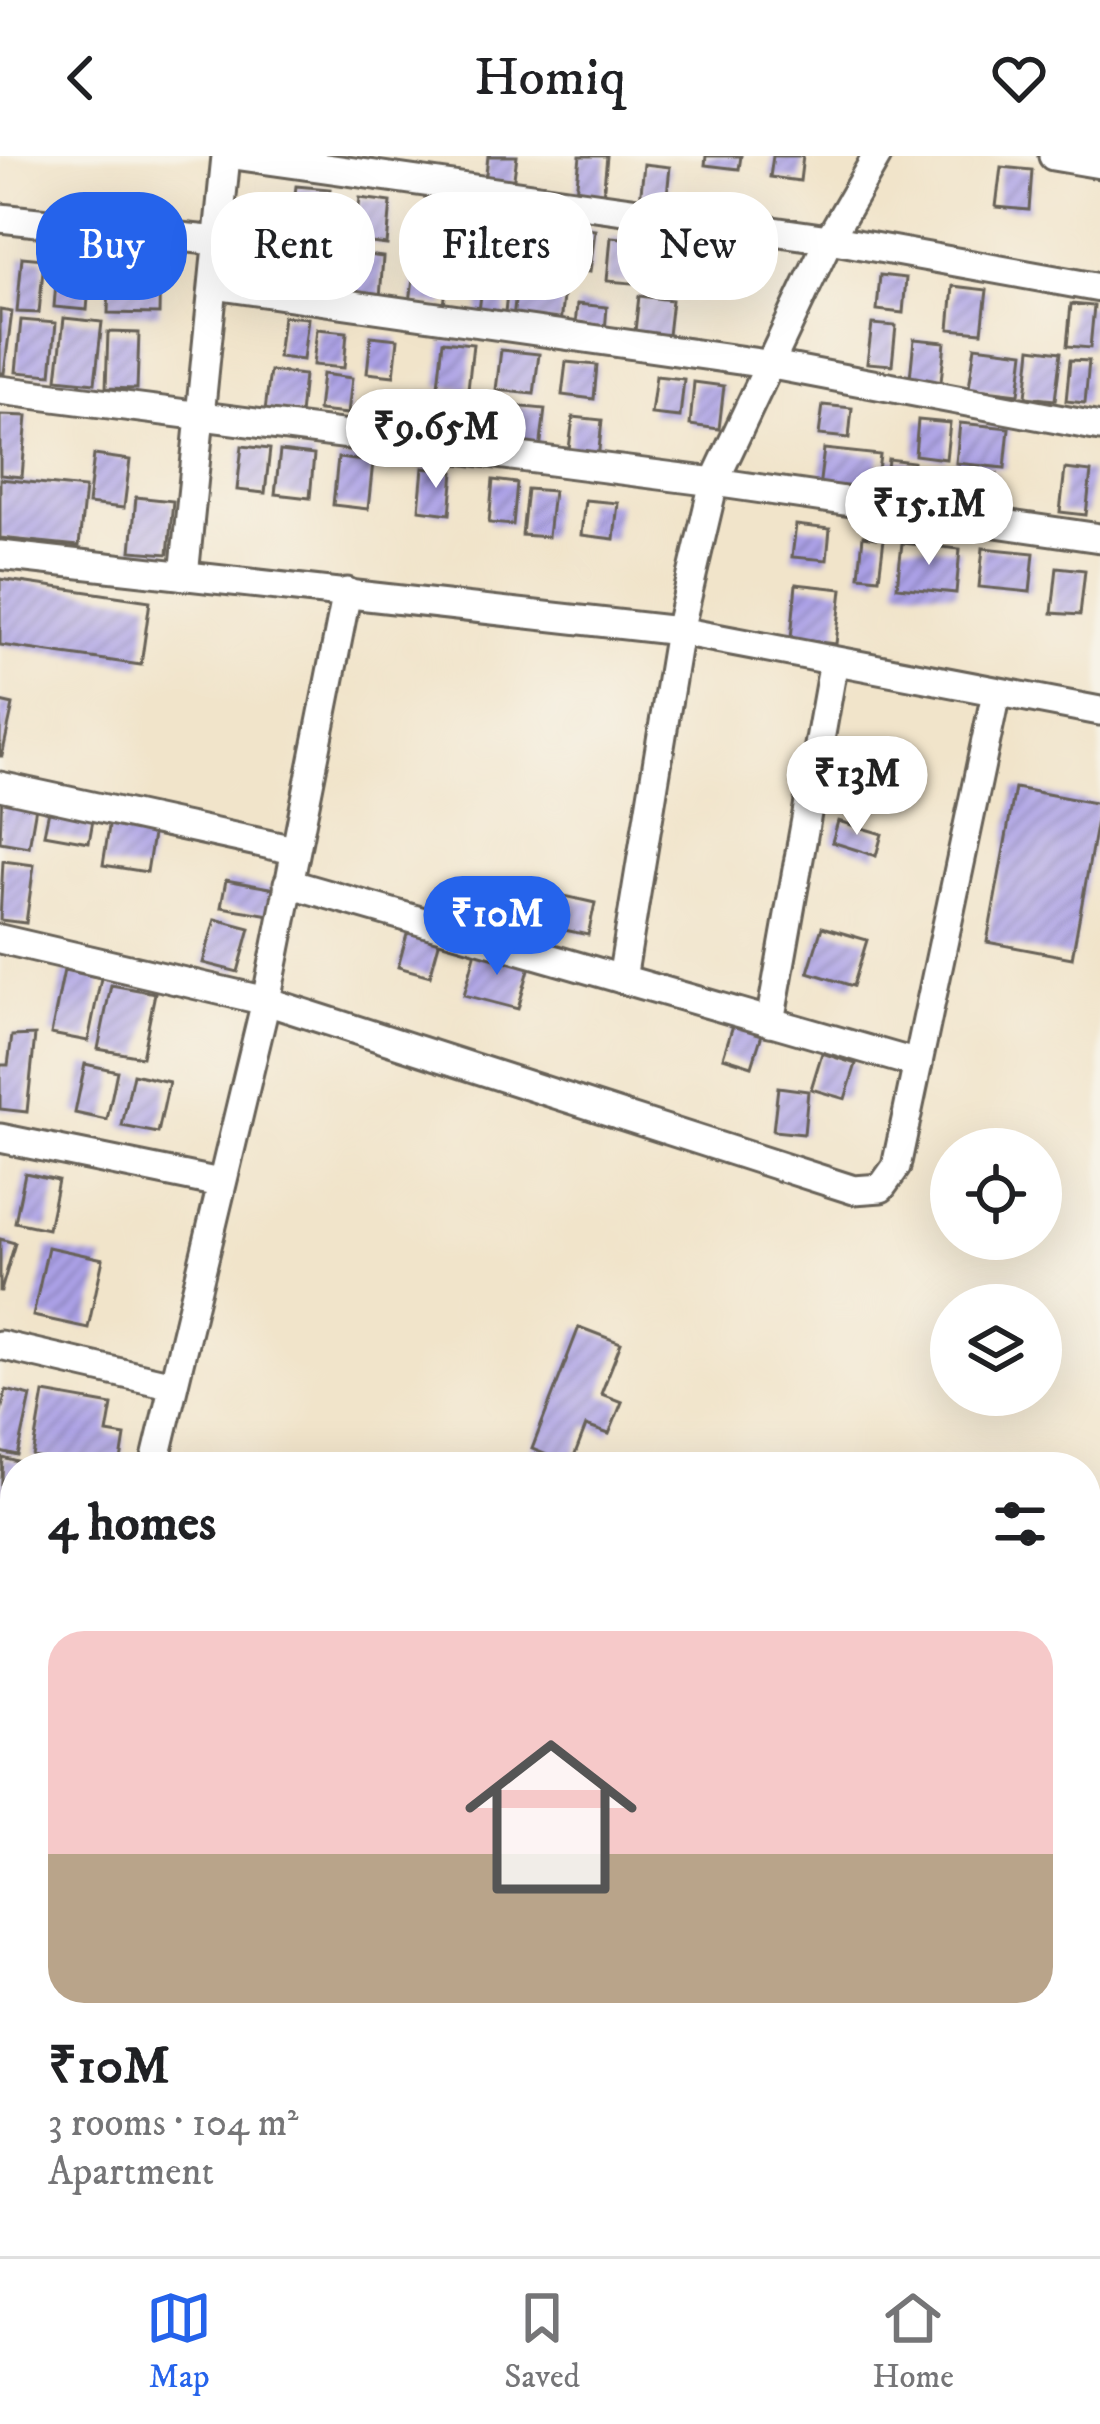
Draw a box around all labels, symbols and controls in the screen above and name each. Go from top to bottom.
icon: back [48,45,114,111]
text: Homiq [474,45,626,112]
icon: heart [986,45,1052,111]
chip: Buy [36,192,187,300]
chip: Rent [211,192,375,300]
chip: Filters [399,192,593,300]
chip: New [617,192,778,300]
pin: ₹9.65M [338,389,534,491]
text: ₹9.65M [373,403,499,452]
pin: ₹15.1M [831,466,1027,568]
text: ₹15.1M [872,480,986,529]
pin: ₹13M [786,736,928,838]
text: ₹13M [814,750,900,799]
pin: ₹10M [426,876,568,978]
text: ₹10M [450,890,544,939]
map controls [930,1128,1062,1416]
button: locate [930,1128,1062,1260]
button: layers [930,1284,1062,1416]
icon: filters [987,1491,1053,1557]
text: 4 homes [48,1492,216,1556]
icon: home [443,1709,659,1925]
text: ₹10M [48,2035,170,2099]
text: 3 rooms · 104 m² [48,2099,298,2148]
text: Apartment [48,2148,214,2197]
tab: Map [146,2285,212,2398]
tab: Saved [504,2285,580,2398]
tab: Home [872,2285,954,2398]

